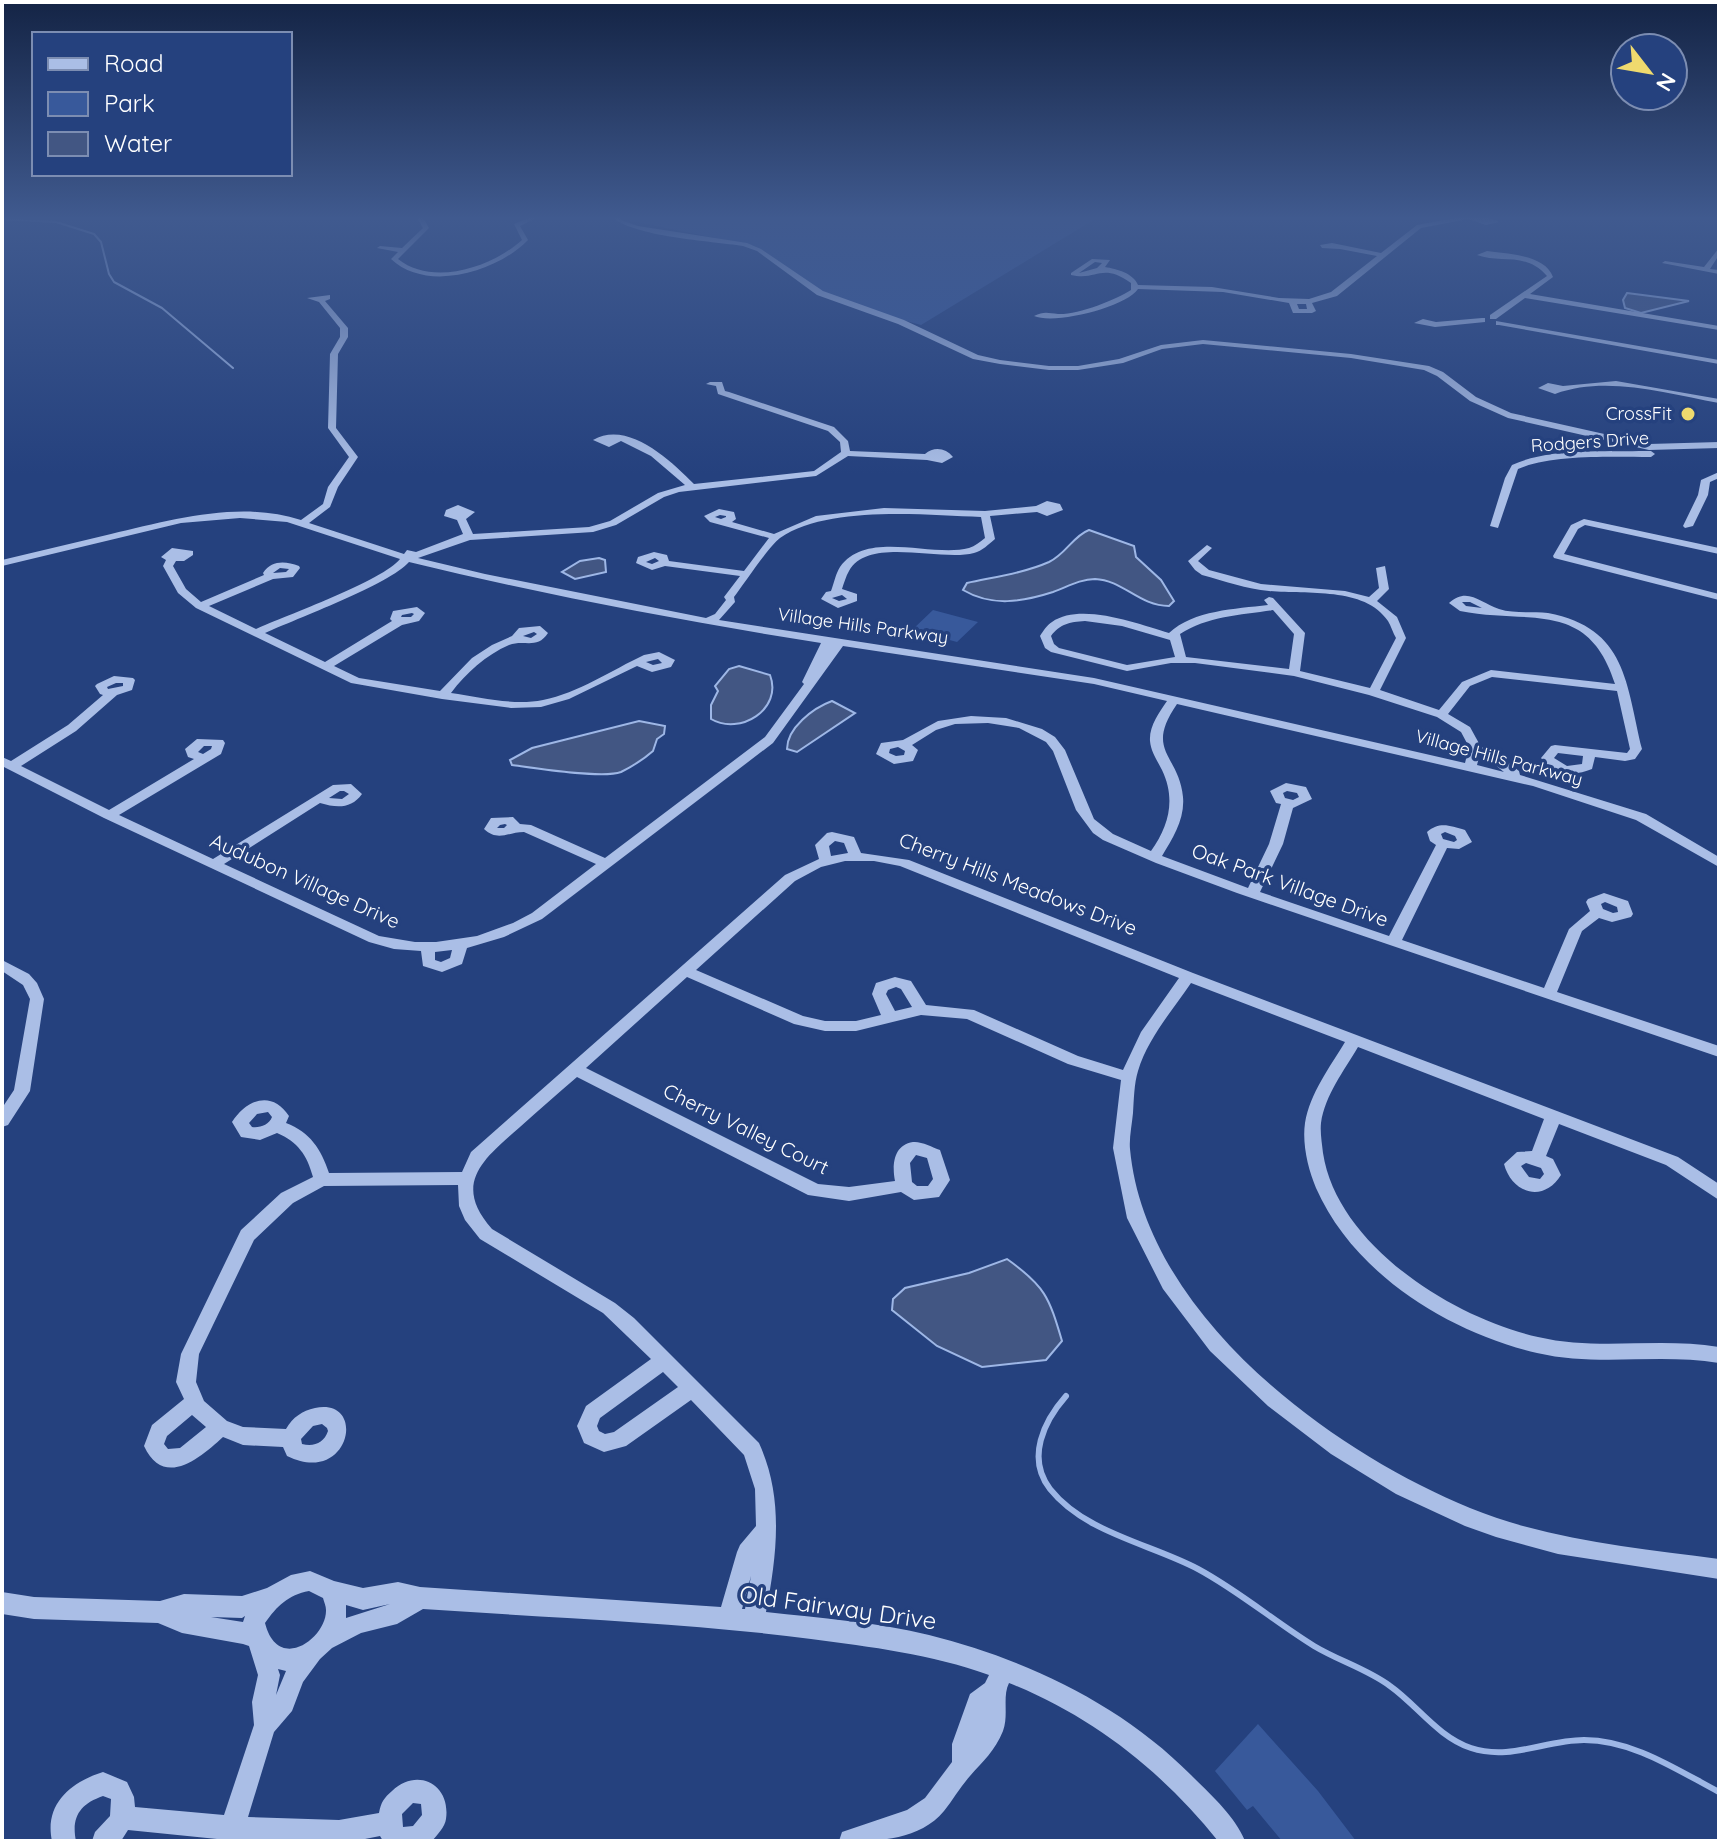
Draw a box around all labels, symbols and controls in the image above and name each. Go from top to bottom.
legend [32,32,292,176]
north arrow [1609,32,1689,112]
text: Road [104,48,164,78]
text: N [1650,68,1682,96]
text: Park [104,88,155,118]
text: Water [104,128,172,158]
place label: CrossFit [1606,402,1672,425]
marker: CrossFit [1679,405,1697,423]
street label: Rodgers Drive [1530,426,1650,457]
street label: Village Hills Parkway [776,602,950,649]
street label: Village Hills Parkway [1413,724,1585,791]
street label: Audubon Village Drive [206,827,404,934]
street label: Cherry Hills Meadows Drive [896,827,1141,941]
street label: Oak Park Village Drive [1189,837,1392,932]
street label: Cherry Valley Court [659,1078,833,1180]
street label: Old Fairway Drive [738,1578,939,1636]

